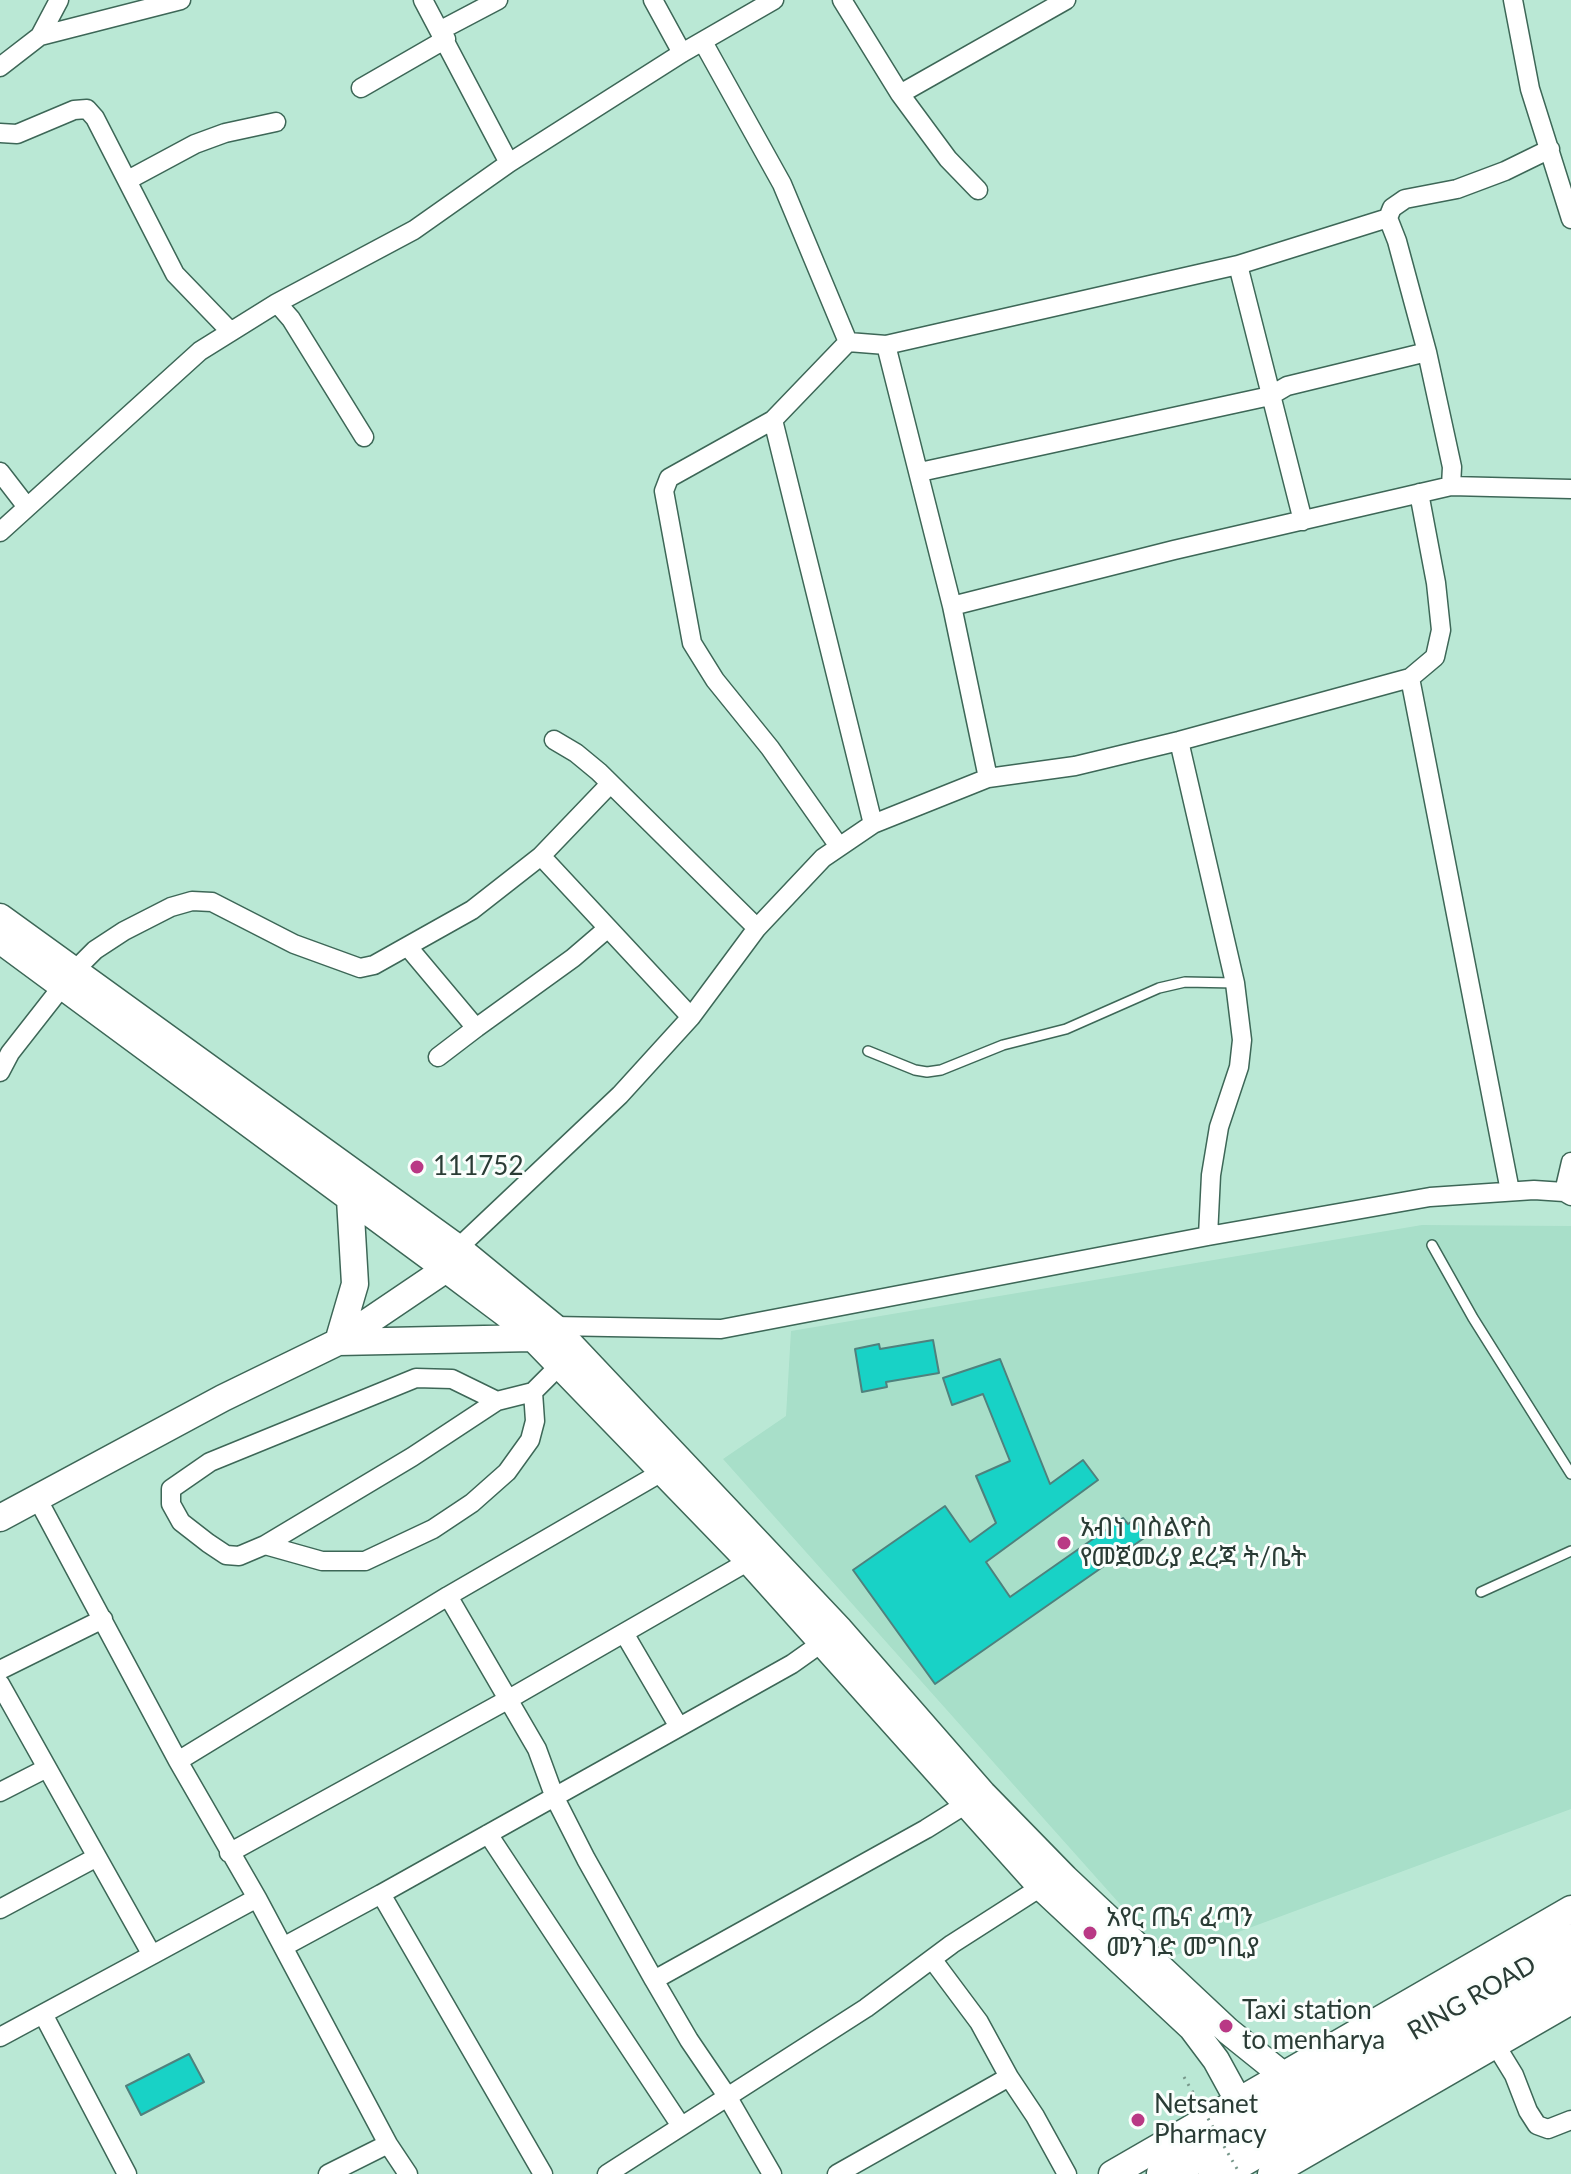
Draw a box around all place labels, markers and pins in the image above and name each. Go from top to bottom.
place label: 111752 [433,1151,523,1183]
marker: 111752 [408,1158,426,1176]
place label: አብነ ባስልዮስ የመጀመሪያ ደረጃ ት/ቤት [1080,1512,1306,1574]
marker: አብነ ባስልዮስ የመጀመሪያ ደረጃ ት/ቤት [1055,1534,1073,1552]
place label: አየር ጤና ፈጣን መንገድ መግቢያ [1106,1902,1259,1964]
marker: አየር ጤና ፈጣን መንገድ መግቢያ [1081,1924,1099,1942]
place label: Taxi station to menharya [1242,1995,1385,2056]
marker: Taxi station to menharya [1217,2017,1235,2035]
place label: Netsanet Pharmacy [1154,2089,1267,2150]
marker: Netsanet Pharmacy [1129,2111,1147,2129]

